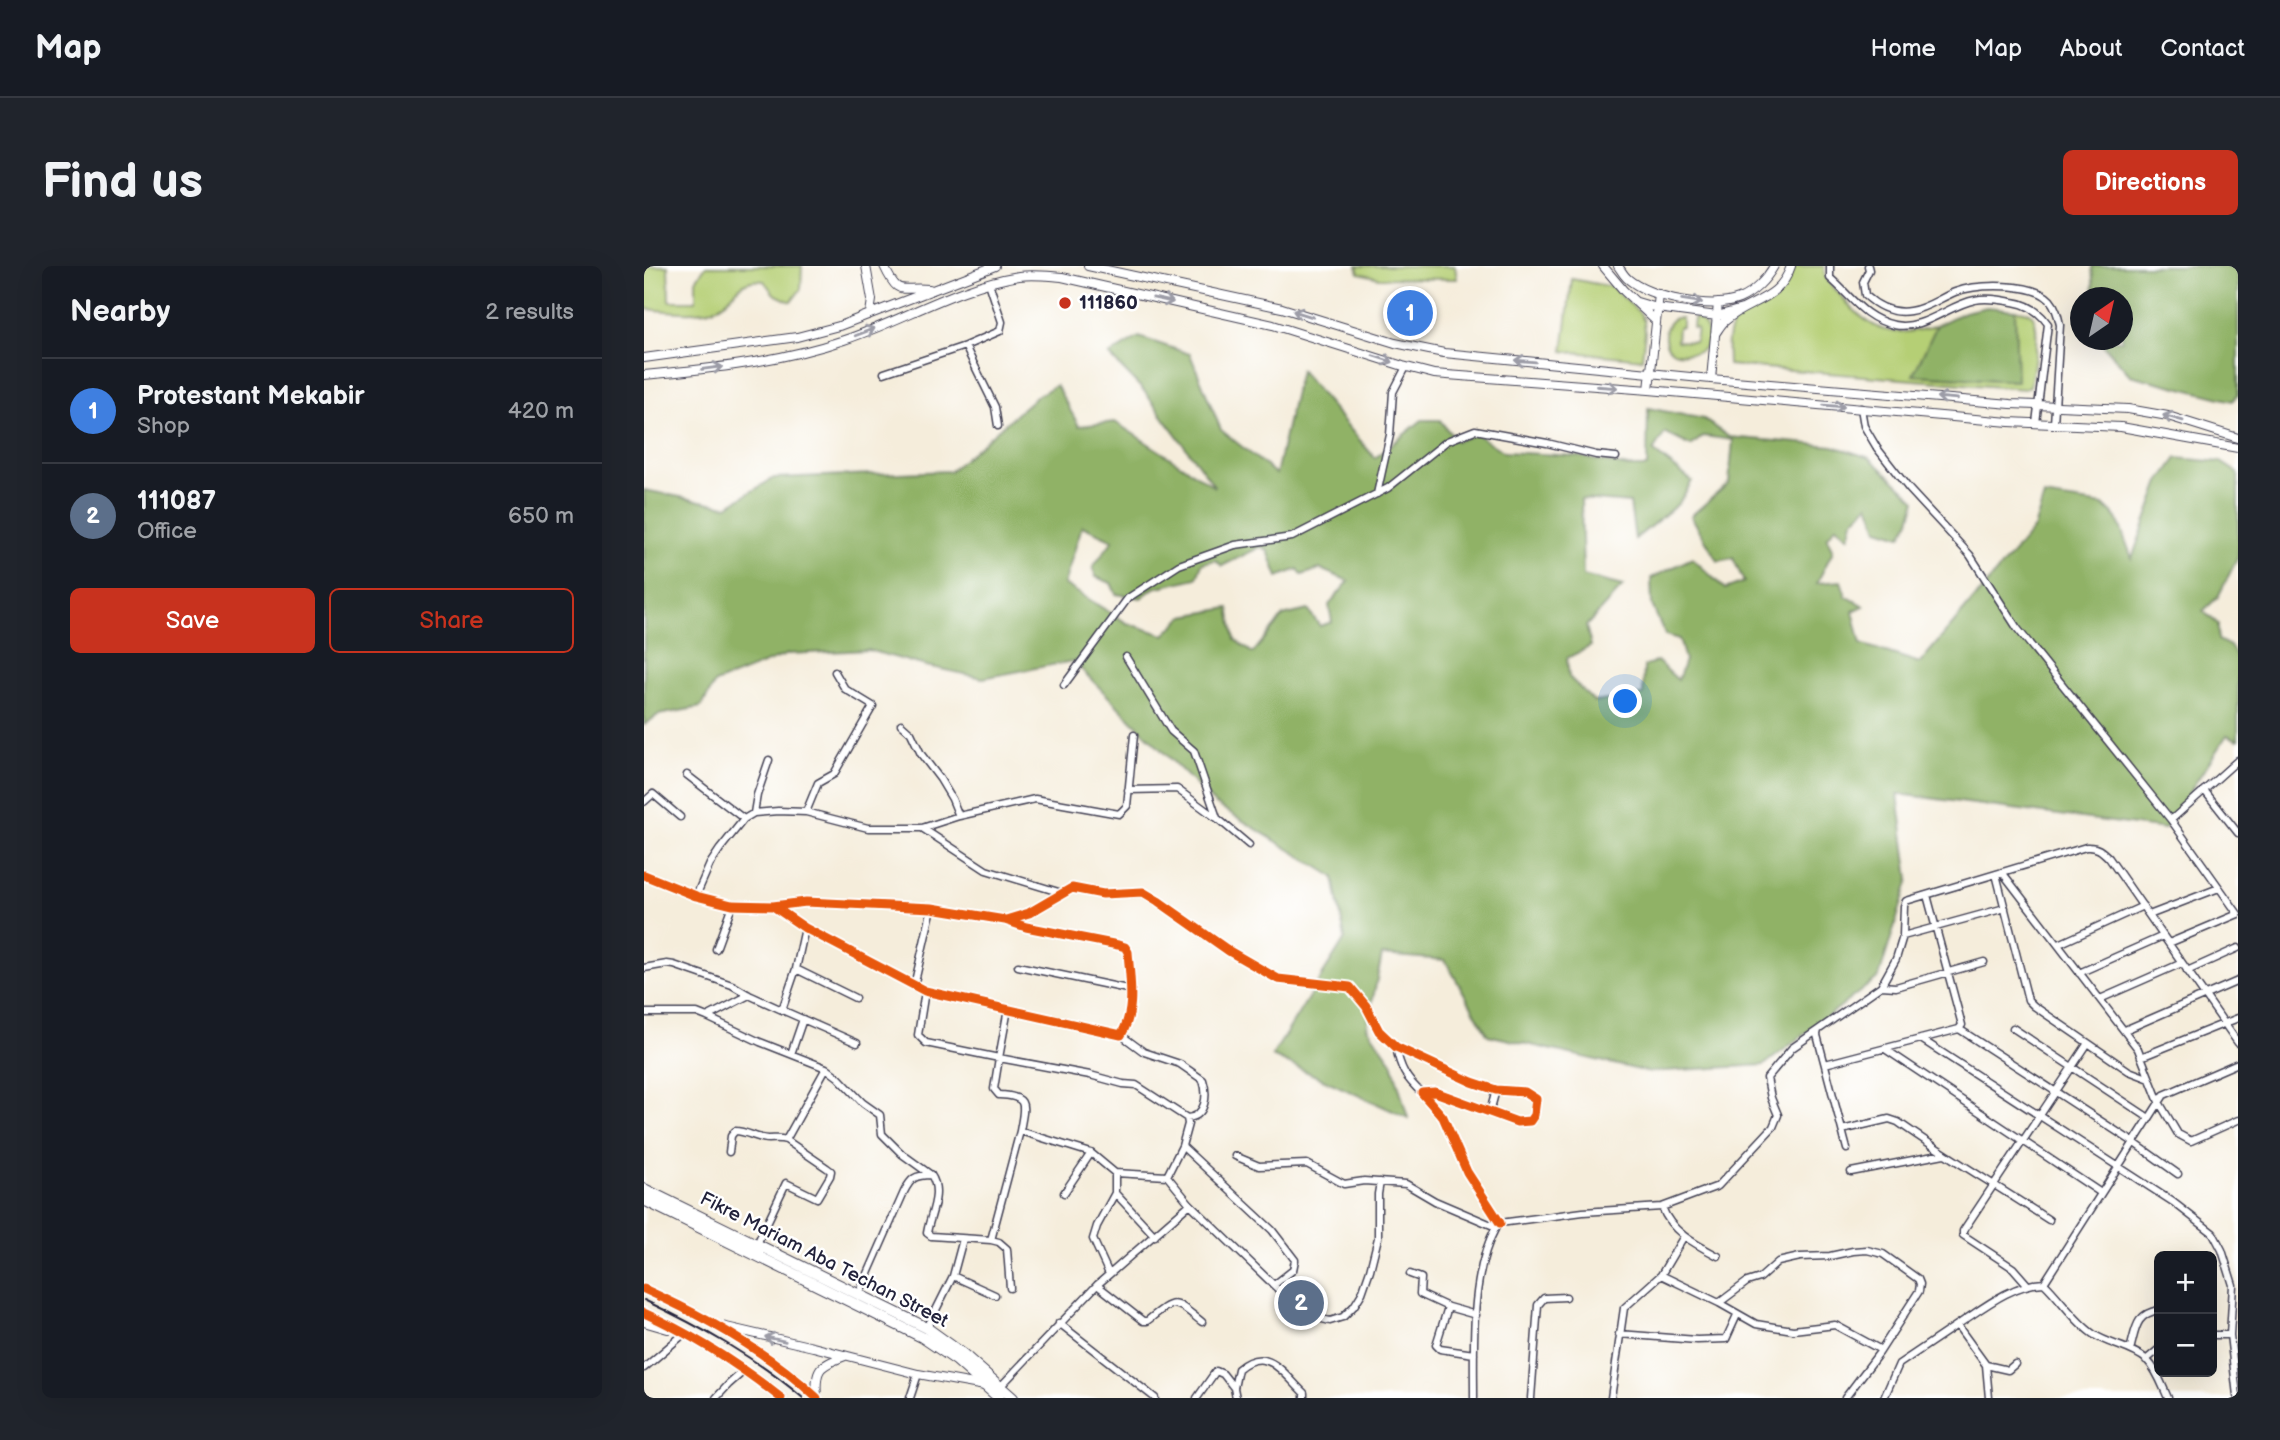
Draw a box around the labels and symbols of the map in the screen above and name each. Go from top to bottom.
pin: 1 [1387,287,1433,339]
north arrow [2070,287,2133,350]
place label: 111860 [1079,292,1138,315]
one-way arrow [1151,293,1174,307]
marker: 111860 [1057,295,1073,311]
one-way arrow [1680,295,1703,308]
one-way arrow [1292,307,1314,320]
one-way arrow [853,325,875,338]
one-way arrow [1371,354,1393,367]
one-way arrow [1514,354,1536,367]
one-way arrow [700,361,723,374]
one-way arrow [1596,381,1618,394]
one-way arrow [1936,391,1958,404]
one-way arrow [1822,400,1845,413]
one-way arrow [2162,411,2184,424]
your location [1608,684,1642,718]
street label: Fikre Mariam Aba Techan Street [696,1187,952,1333]
pin: 2 [1278,1277,1324,1329]
one-way arrow [764,1331,787,1345]

